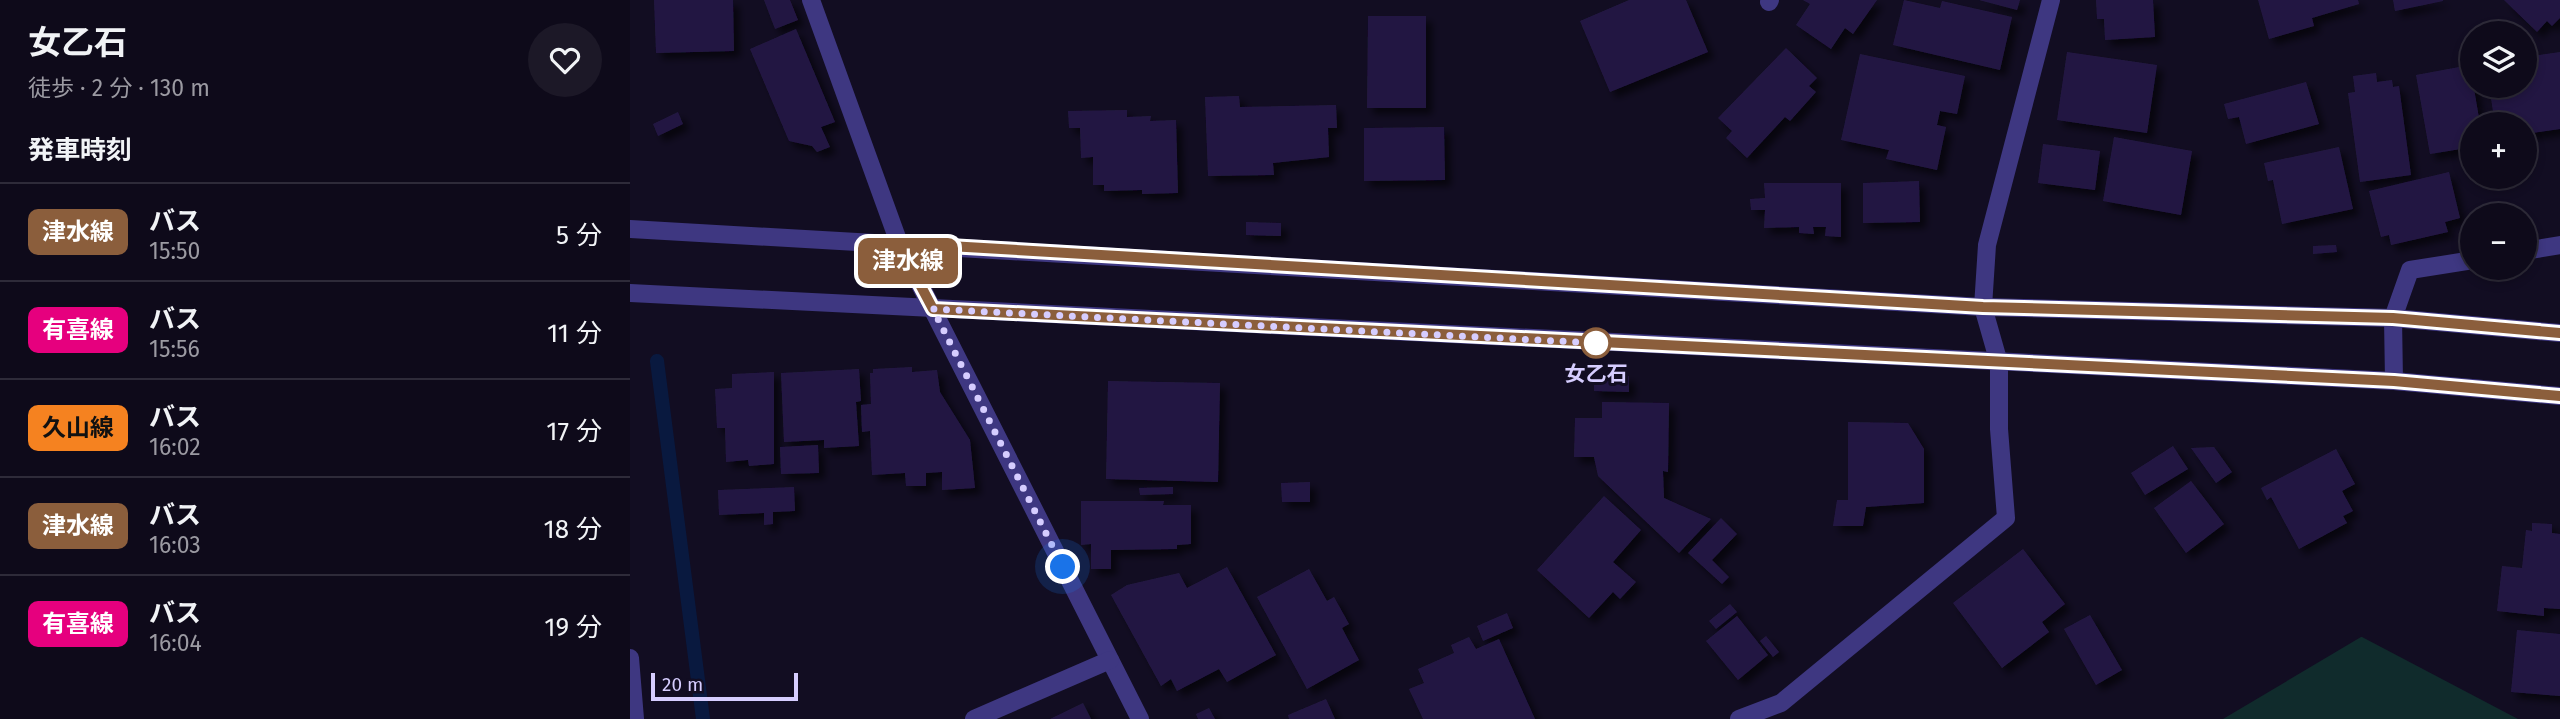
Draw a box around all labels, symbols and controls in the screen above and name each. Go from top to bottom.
map controls [2460,21,2537,280]
button: layers [2460,21,2537,98]
text: 女乙石 [28,23,127,63]
button: heart [528,23,602,97]
text: 徒歩 · 2 分 · 130 m [28,74,210,102]
button: + [2460,112,2537,189]
text: 発車時刻 [28,135,132,166]
button: − [2460,203,2537,280]
text: バス [149,206,201,237]
text: 津水線 [42,218,114,246]
text: 5 分 [556,220,602,251]
text: 15:50 [149,237,200,265]
line badge: 津水線 [868,238,948,284]
text: 津水線 [872,247,944,275]
text: バス [149,304,201,335]
text: 有喜線 [42,316,114,344]
text: 11 分 [547,318,602,349]
marker: 女乙石 [1581,328,1611,358]
text: 15:56 [149,335,200,363]
place label: 女乙石 [1565,361,1628,387]
text: バス [149,402,201,433]
text: 久山線 [42,414,114,442]
text: 17 分 [546,416,602,447]
text: 16:02 [149,433,201,461]
text: バス [149,500,201,531]
text: 津水線 [42,512,114,540]
text: 18 分 [544,514,602,545]
text: 16:03 [149,531,201,559]
your location [1045,549,1080,584]
text: バス [149,598,201,629]
text: 有喜線 [42,610,114,638]
text: 19 分 [544,612,602,643]
text: 16:04 [149,629,202,657]
scale bar [651,670,798,702]
text: 20 m [662,673,703,696]

